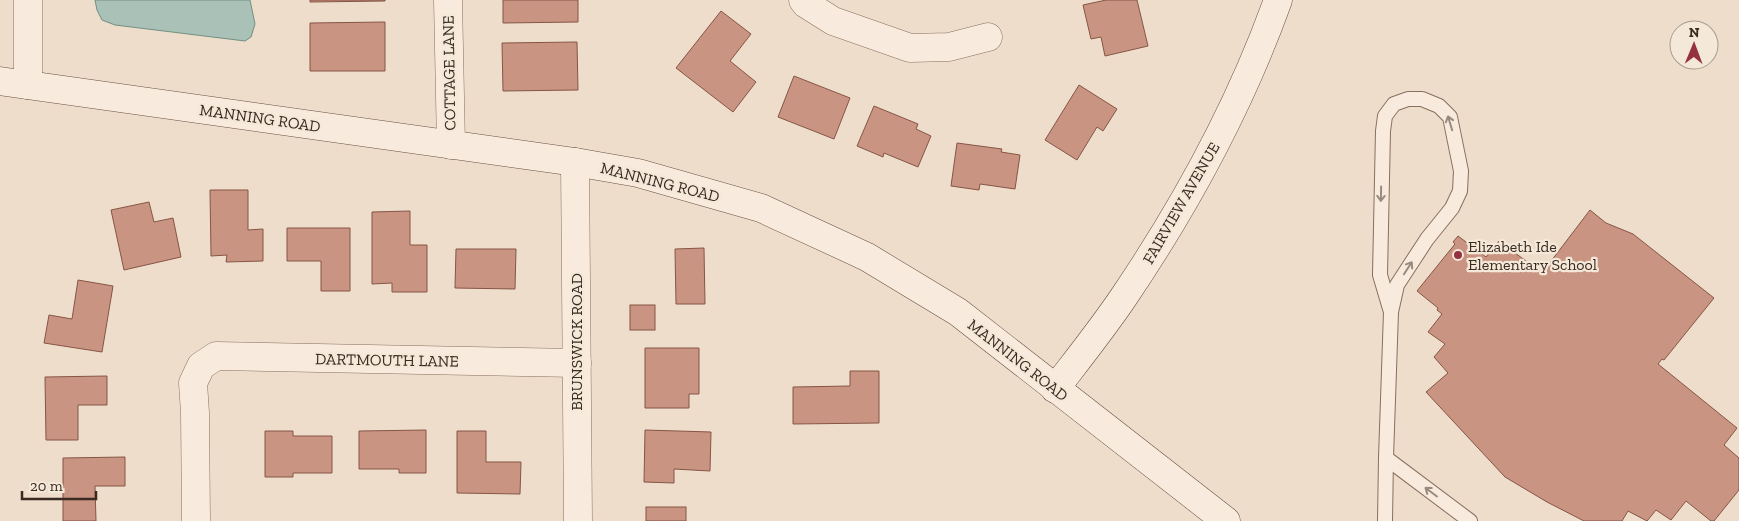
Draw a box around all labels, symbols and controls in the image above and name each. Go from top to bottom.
street label: COTTAGE LANE [438,15,460,131]
north arrow [1669,20,1719,70]
text: N [1689,24,1700,41]
street label: MANNING ROAD [198,100,322,136]
one-way arrow [1445,115,1455,131]
street label: FAIRVIEW AVENUE [1138,139,1224,267]
street label: MANNING ROAD [598,158,722,206]
one-way arrow [1377,186,1386,202]
place label: Elizabeth Ide Elementary School [1468,237,1597,274]
marker: Elizabeth Ide Elementary School [1452,249,1464,261]
one-way arrow [1403,261,1413,275]
street label: BRUNSWICK ROAD [567,273,586,411]
street label: MANNING ROAD [964,315,1072,405]
street label: DARTMOUTH LANE [315,349,459,371]
scale bar [22,468,96,500]
text: 20 m [30,477,63,495]
one-way arrow [1425,486,1438,497]

